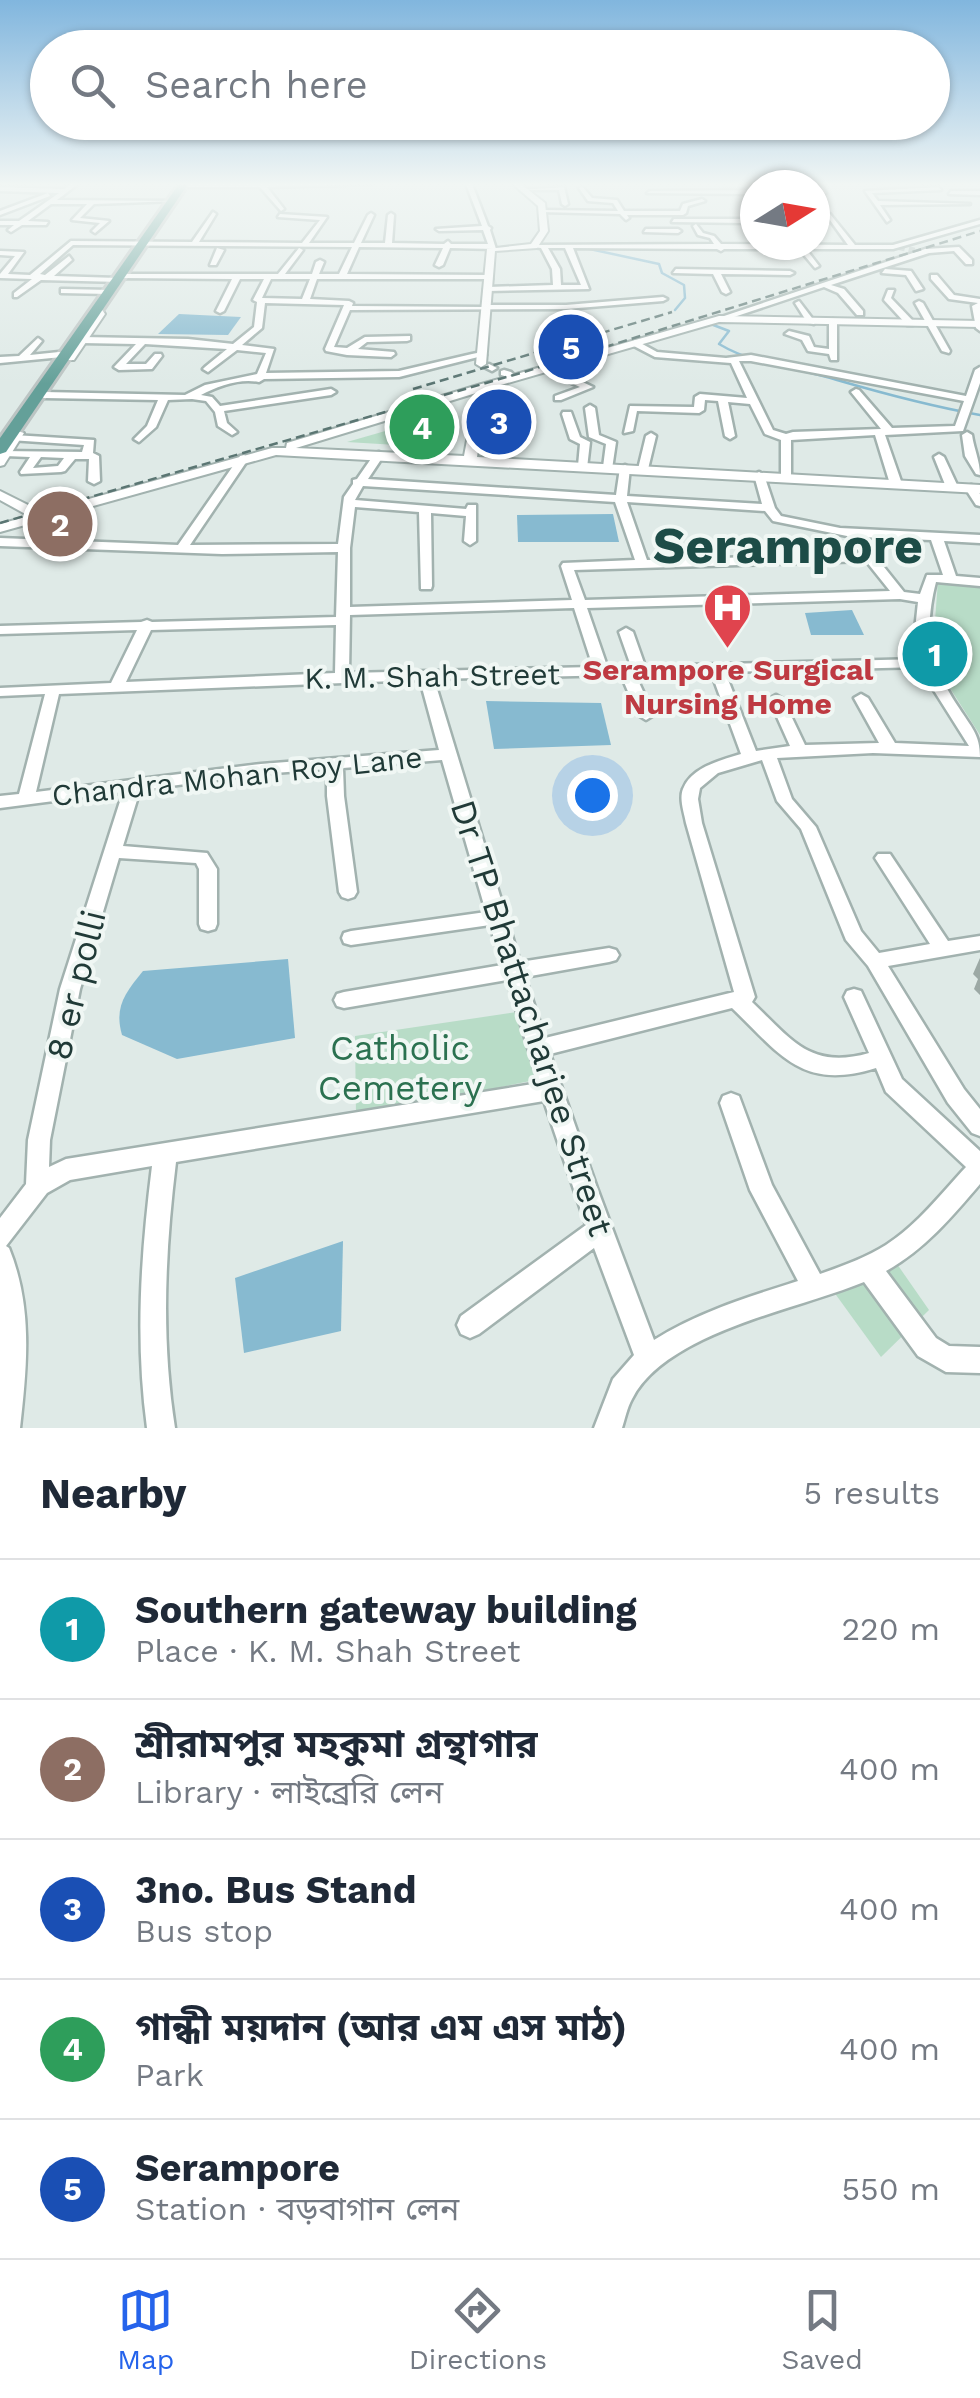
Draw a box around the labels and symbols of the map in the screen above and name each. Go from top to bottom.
north arrow [740,170,830,260]
pin: 5 [538,310,604,384]
pin: 3 [466,384,532,460]
pin: 4 [390,390,454,464]
pin: 2 [28,486,92,562]
district label: Serampore [653,516,923,575]
hospital icon: Serampore Surgical Nursing Home [702,582,754,650]
pin: 1 [902,616,968,692]
place label: Serampore Surgical Nursing Home [583,652,874,721]
street label: K. M. Shah Street [304,656,561,696]
street label: Chandra Mohan Roy Lane [50,739,424,813]
your location [567,770,618,821]
street label: Dr TP Bhattacharjee Street [442,795,623,1242]
street label: 8 er polli [37,906,115,1064]
park label: Catholic Cemetery [318,1027,482,1109]

